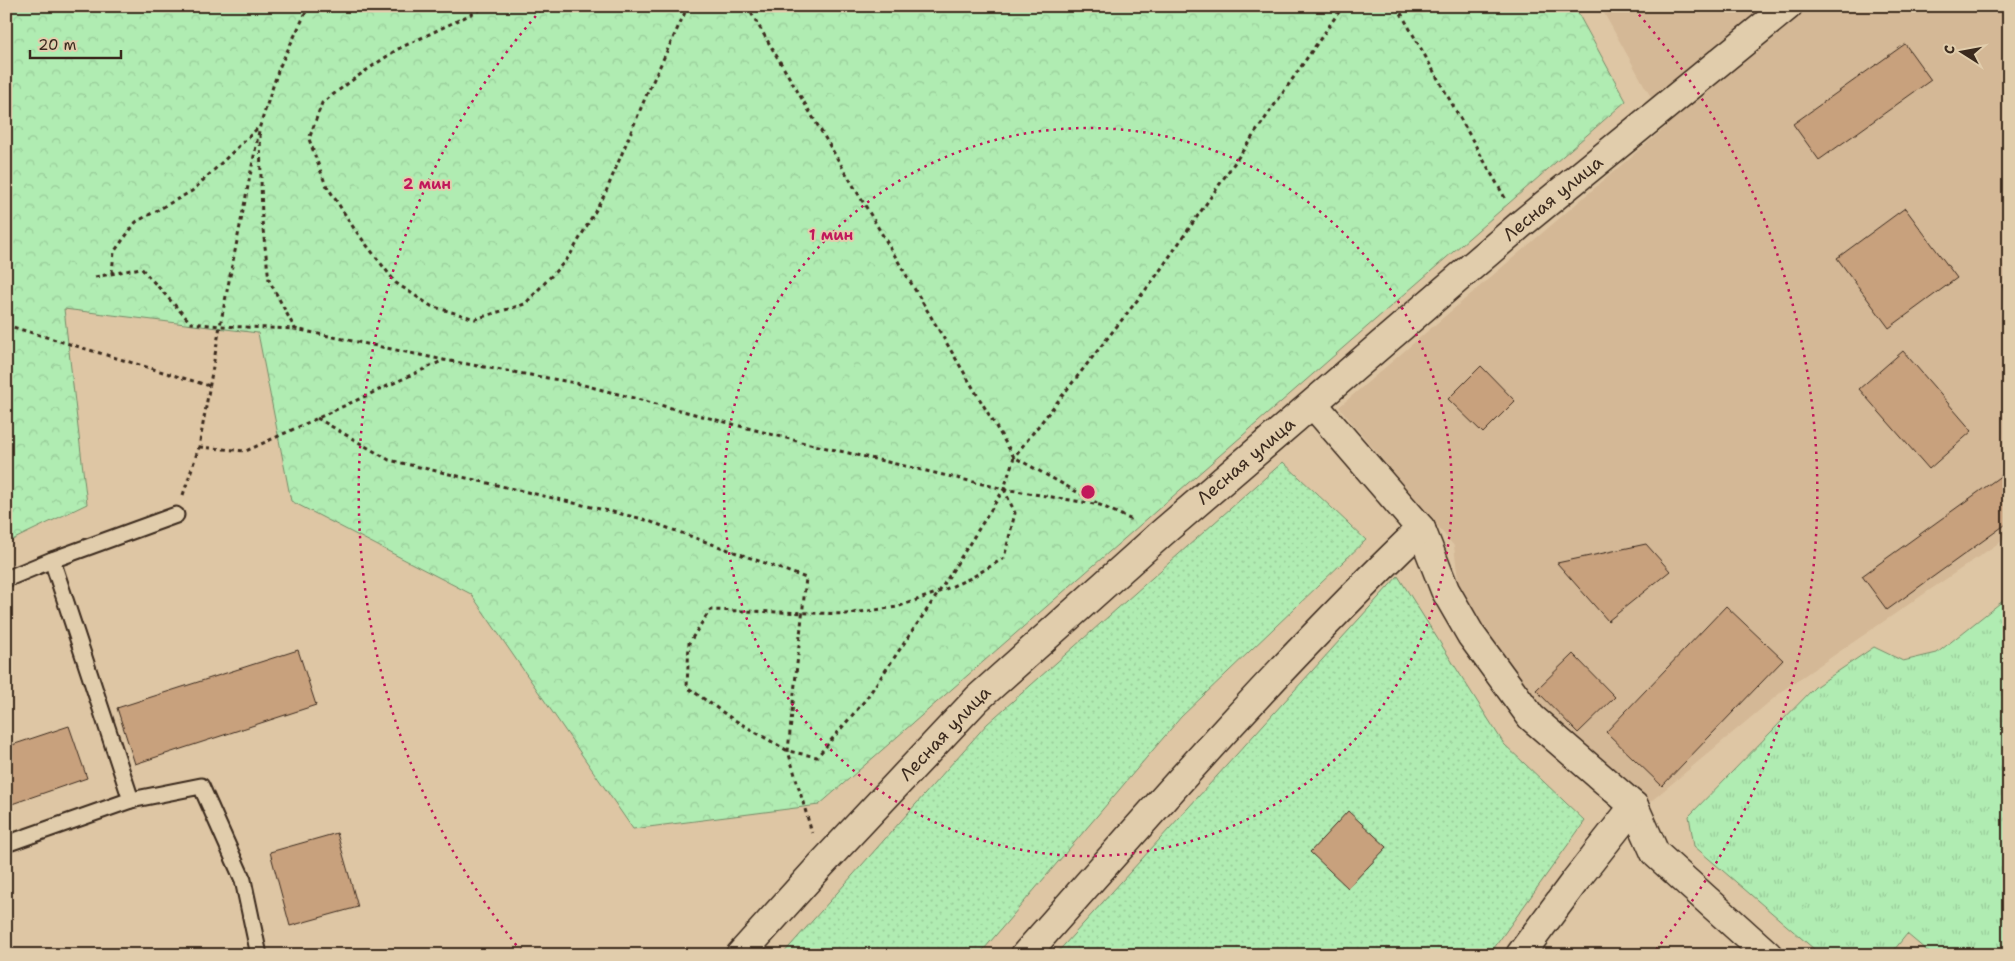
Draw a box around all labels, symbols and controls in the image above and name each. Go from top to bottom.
scale bar [30,28,121,60]
north arrow [1938,28,1988,78]
text: 20 m [38,35,77,55]
text: С [1940,44,1959,55]
street label: Лесная улица [1498,150,1608,247]
text: 2 мин [403,174,451,194]
text: 1 мин [809,225,853,245]
street label: Лесная улица [1191,412,1300,510]
centre of rings [1079,483,1097,501]
street label: Лесная улица [894,680,996,786]

